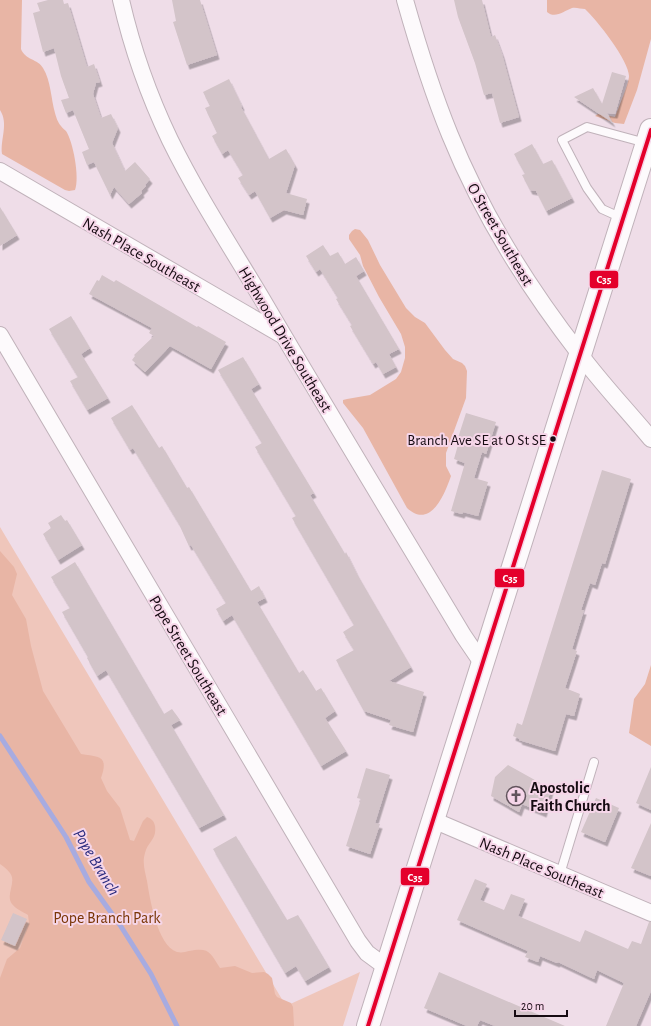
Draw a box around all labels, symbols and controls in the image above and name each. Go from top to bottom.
street label: O Street Southeast [464,180,536,289]
street label: Nash Place Southeast [80,215,203,295]
street label: Highwood Drive Southeast [235,264,335,415]
line badge: C35 [589,270,619,289]
text: C35 [596,274,612,285]
place label: Branch Ave SE at O St SE [407,433,546,448]
marker: Branch Ave SE at O St SE [548,434,558,444]
line badge: C35 [494,568,525,588]
text: C35 [502,573,518,584]
street label: Pope Street Southeast [146,593,230,718]
place label: Apostolic Faith Church [530,780,610,814]
church icon: Apostolic Faith Church [505,785,527,807]
water label: Pope Branch [69,826,123,899]
street label: Nash Place Southeast [477,835,606,901]
line badge: C35 [400,867,430,886]
text: C35 [407,872,423,883]
park label: Pope Branch Park [53,910,161,926]
scale bar [515,992,567,1018]
text: 20 m [521,1000,544,1012]

